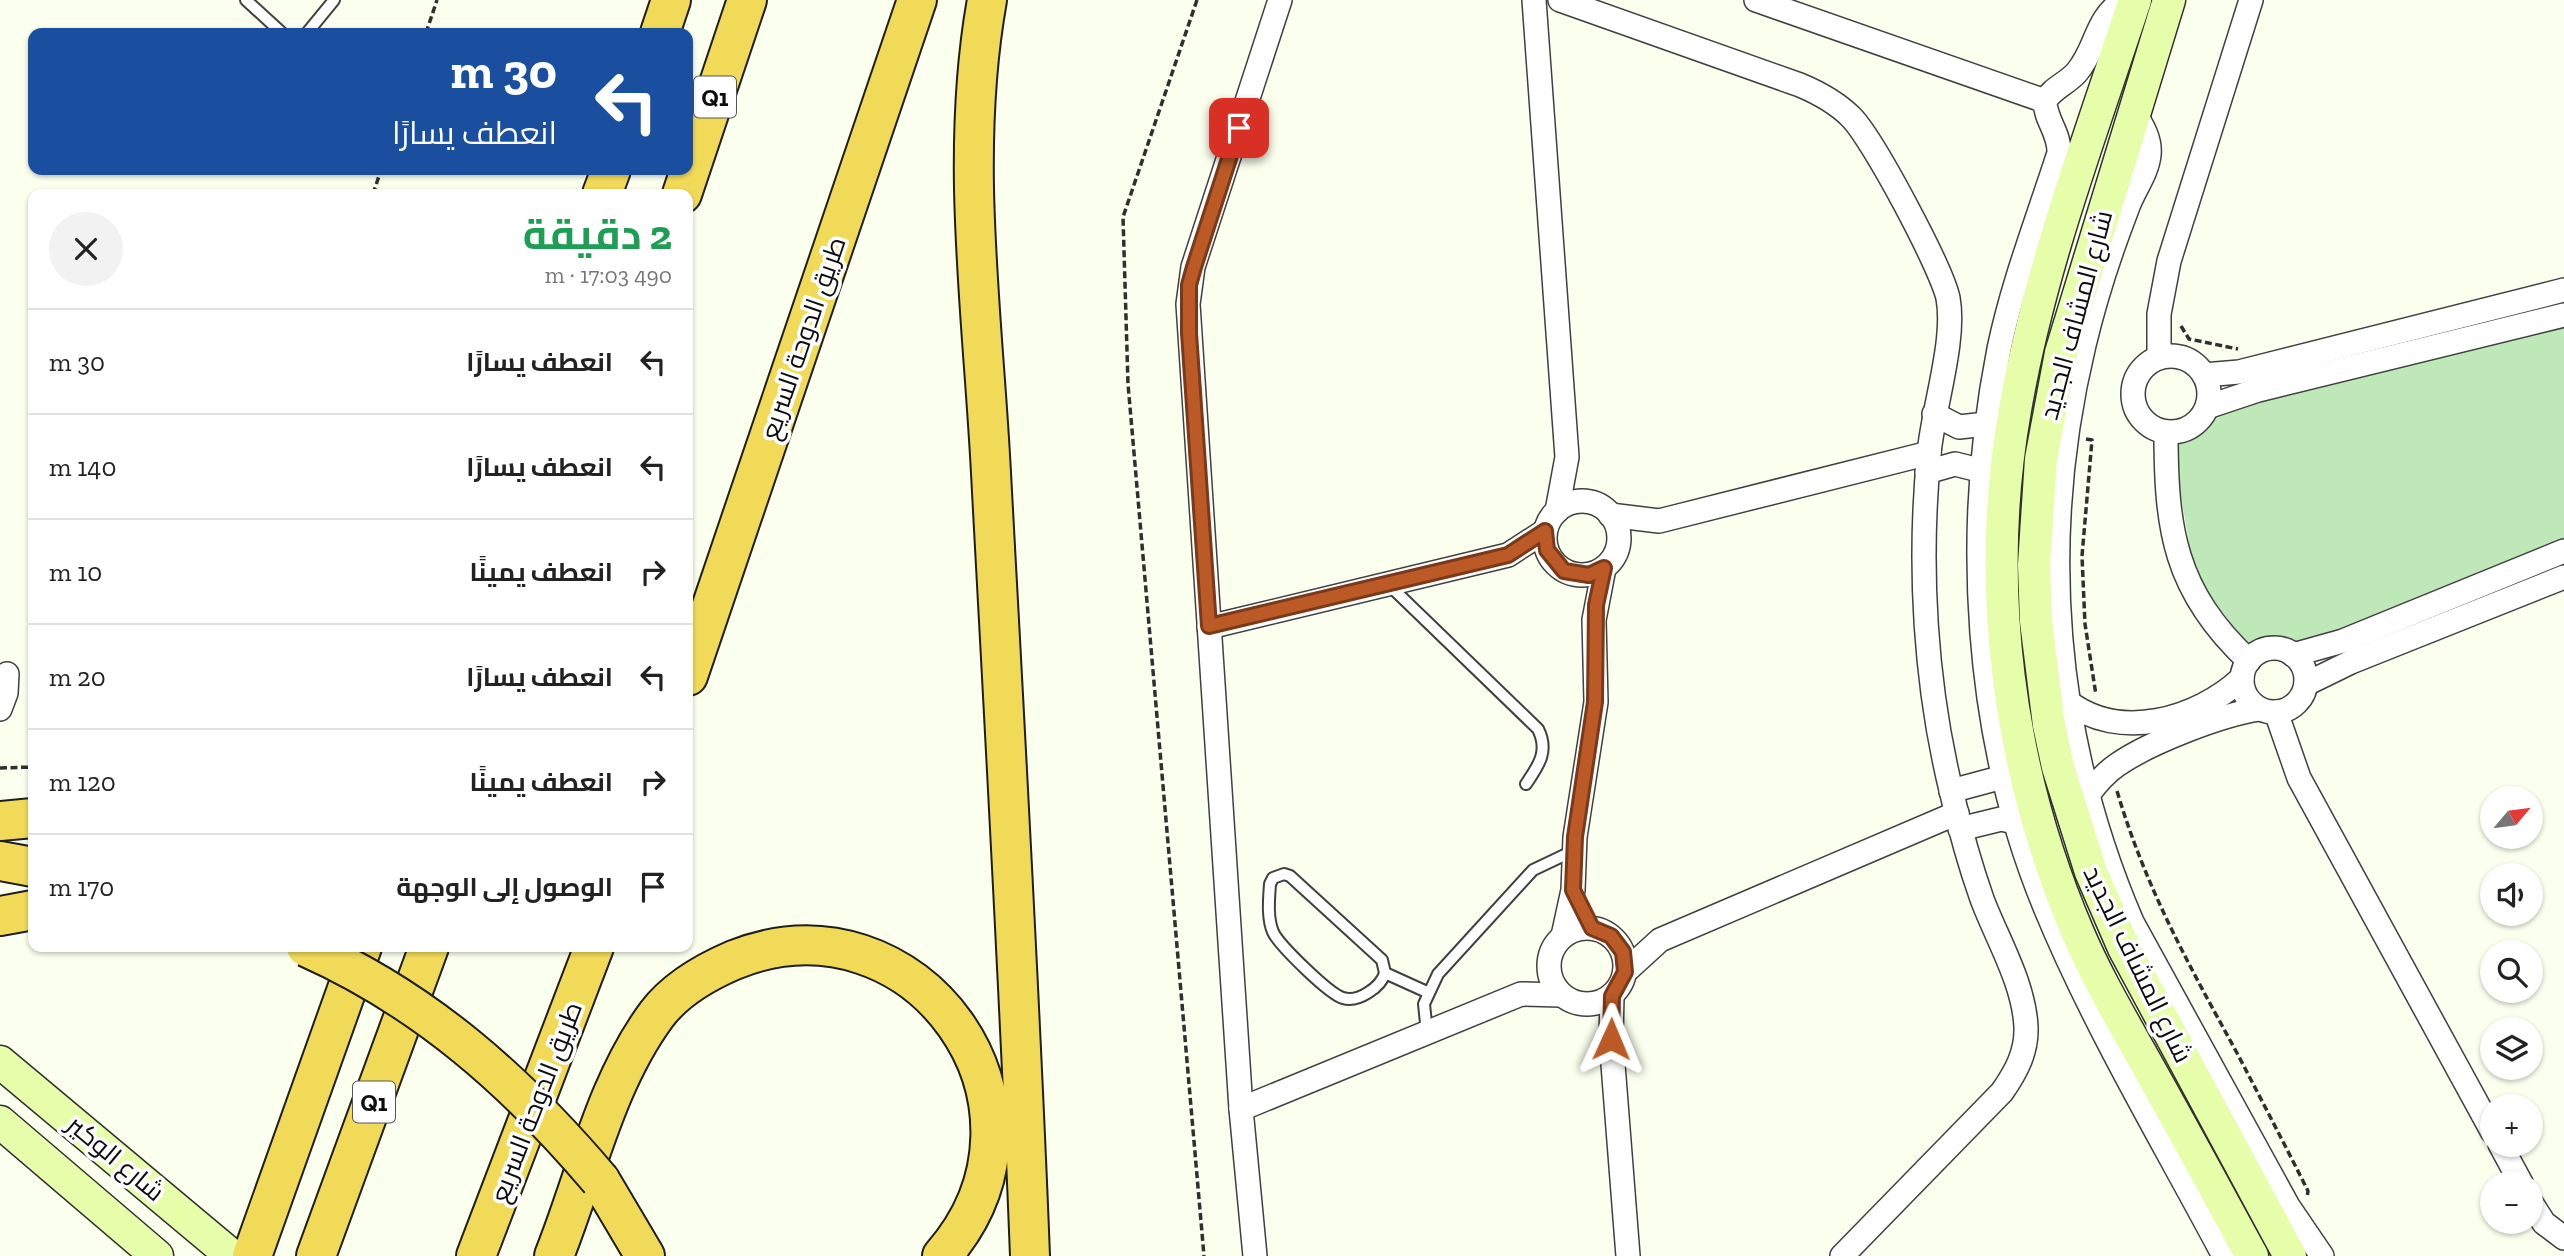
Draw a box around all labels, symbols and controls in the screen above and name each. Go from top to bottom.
text: 30 m [451,42,557,101]
icon: left [581,56,672,147]
road number: Q1 [694,76,736,118]
pin [1209,98,1269,158]
icon: arrive [1220,109,1258,147]
text: انعطف يسارًا [392,114,557,152]
street label: شارع المشاف الجديد [2033,207,2120,423]
text: 2 دقيقة [523,209,672,260]
button: close [49,212,123,286]
street label: طريق الدوحة السريع [753,232,854,444]
text: 490 m · 17:03 [545,261,672,289]
icon: left [634,343,672,381]
text: 30 m [49,346,105,378]
text: انعطف يسارًا [466,346,613,378]
icon: left [634,448,672,486]
text: 140 m [49,451,116,483]
text: انعطف يسارًا [466,451,613,483]
icon: right [634,553,672,591]
text: 10 m [49,556,102,588]
text: انعطف يمينًا [470,556,613,588]
icon: left [634,658,672,696]
text: 20 m [49,661,106,693]
text: انعطف يسارًا [466,661,613,693]
icon: right [634,763,672,801]
text: 120 m [49,766,116,798]
text: انعطف يمينًا [470,766,613,798]
north arrow [2480,786,2543,849]
map controls [2480,786,2543,1234]
street label: شارع المشاف الجديد [2076,860,2200,1068]
button: sound [2480,863,2543,926]
icon: arrive [634,868,672,906]
text: 170 m [49,871,114,903]
text: الوصول إلى الوجهة [396,871,613,903]
button: search [2480,940,2543,1003]
street label: طريق الدوحة السريع [483,997,590,1207]
position arrow [1574,1002,1648,1076]
button: layers [2480,1017,2543,1080]
road number: Q1 [353,1082,395,1122]
button: + [2480,1094,2543,1157]
street label: شارع الوكير [59,1107,171,1209]
button: − [2480,1171,2543,1234]

